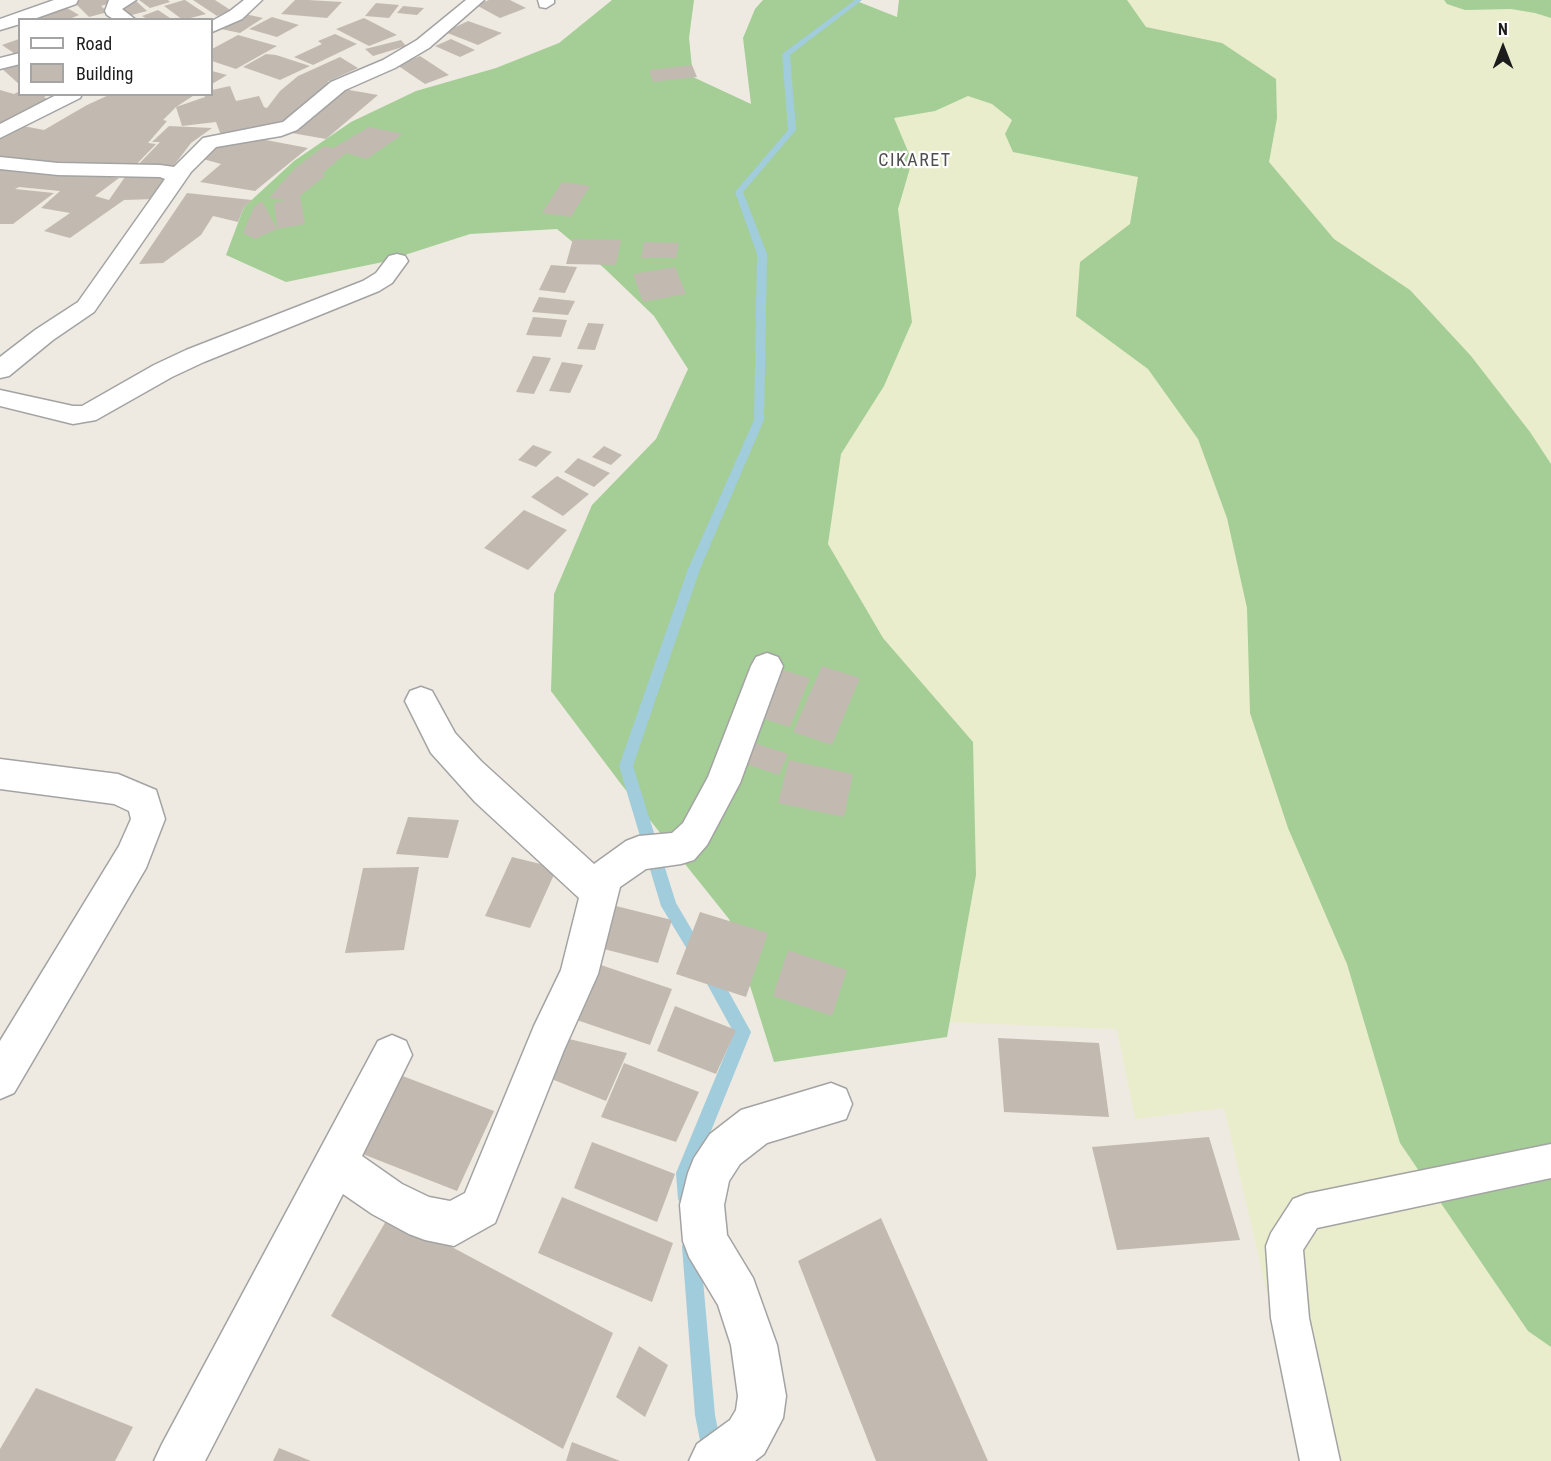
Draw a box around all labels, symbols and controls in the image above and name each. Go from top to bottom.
legend [18,18,213,96]
north arrow [1473,18,1533,78]
text: N [1498,20,1508,39]
text: Road [76,33,112,54]
text: Building [76,63,133,84]
district label: CIKARET [878,150,952,172]

